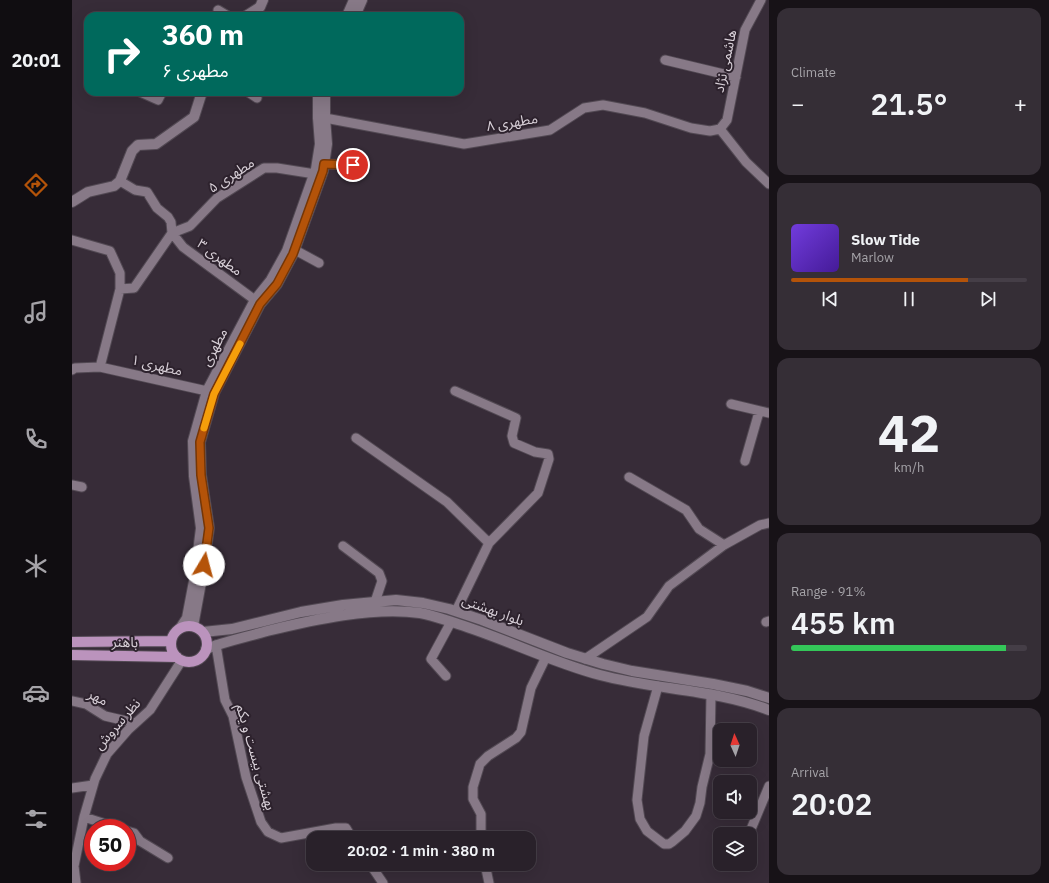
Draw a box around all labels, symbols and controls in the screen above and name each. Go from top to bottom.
text: 360 m [162,16,244,53]
icon: right [96,28,148,80]
street label: هاشمی نژاد [710,28,740,94]
text: 20:01 [11,49,61,72]
text: مطهری ۶ [162,59,229,82]
text: Climate [791,64,836,81]
text: 21.5° [870,84,948,123]
text: − [791,89,804,118]
text: + [1014,89,1027,118]
street label: مطهری ۸ [485,109,539,135]
pin [336,148,370,182]
street label: مطهری ۵ [204,153,258,197]
icon: arrive [342,154,364,176]
icon: directions [22,171,50,199]
text: Slow Tide [851,230,920,249]
street label: مطهری ۳ [194,234,246,280]
text: Marlow [851,249,894,266]
icon: previous [819,288,841,310]
icon: pause [898,288,920,310]
icon: next [977,288,999,310]
icon: music [22,298,50,326]
street label: مطهری [197,325,231,369]
street label: مطهری ۱ [130,350,184,380]
text: 42 [878,399,940,466]
icon: phone [22,425,50,453]
text: km/h [894,459,924,476]
position arrow [183,544,225,586]
icon: climate [22,552,50,580]
text: Range · 91% [791,583,865,600]
street label: بلوار بهشتی [460,590,527,630]
text: 455 km [791,603,896,642]
street label: باهنر [111,633,138,651]
icon: car [22,679,50,707]
street label: مهر [84,684,111,709]
street label: نظر سروش [90,694,144,753]
street label: بهشتی بیست و یکم [230,702,280,813]
north arrow [713,723,757,767]
map controls [713,723,757,871]
text: Arrival [791,764,829,781]
button: sound [713,775,757,819]
text: 20:02 [791,784,873,823]
icon: filters [22,805,50,833]
speed limit sign: 50 [84,819,136,871]
button: layers [713,827,757,871]
text: 20:02 · 1 min · 380 m [347,841,495,860]

